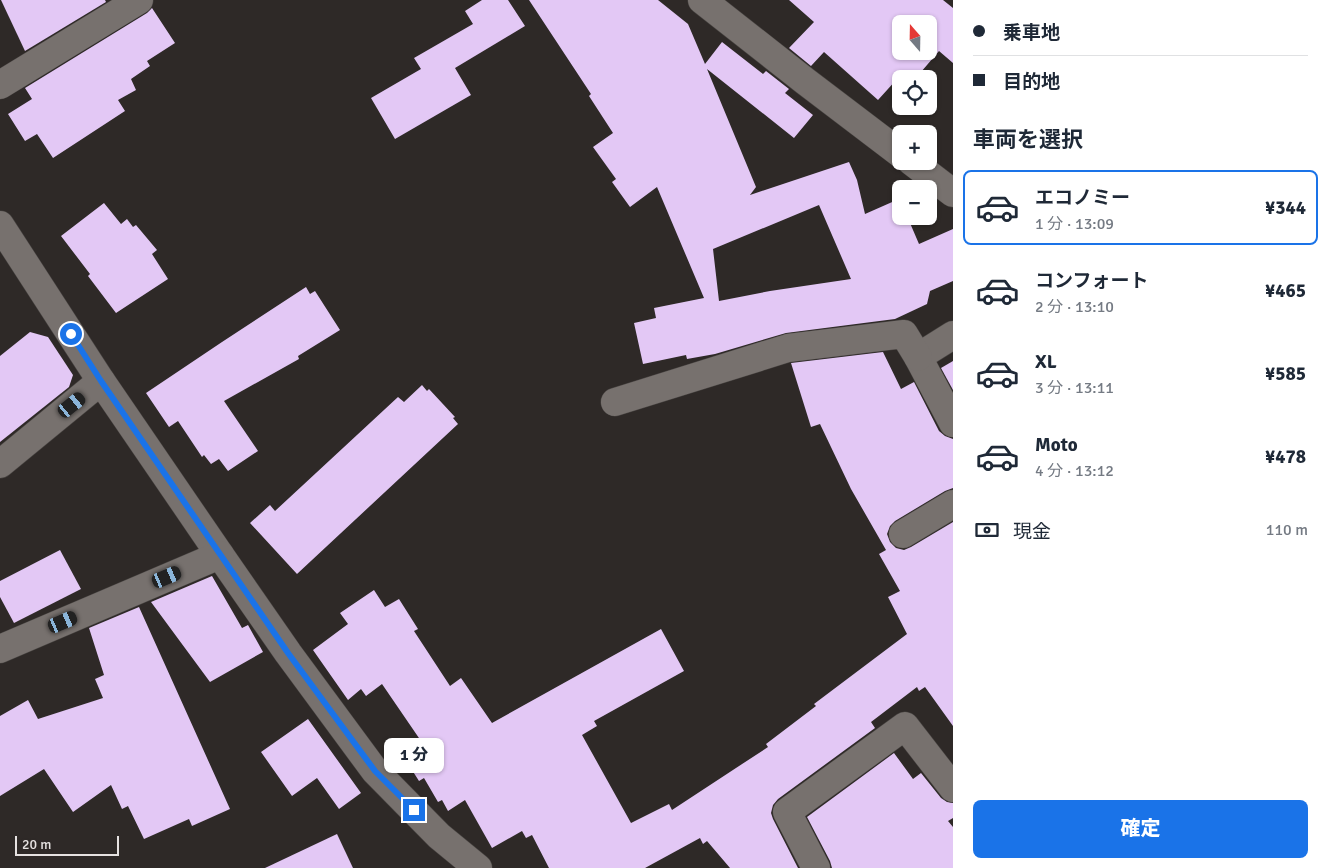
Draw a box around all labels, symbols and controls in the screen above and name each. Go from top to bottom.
north arrow [892,15,938,60]
map controls [892,15,937,225]
text: 乗車地 [1003,21,1060,45]
button: locate [892,70,937,115]
text: 目的地 [1003,70,1060,94]
button: + [892,125,937,170]
text: 車両を選択 [973,126,1083,153]
button: − [892,180,937,225]
icon: car [975,185,1020,230]
text: エコノミー [1035,186,1130,210]
text: ¥344 [1265,196,1306,220]
text: 1 分 · 13:09 [1035,214,1114,234]
icon: car [975,268,1020,313]
text: コンフォート [1035,269,1148,293]
text: ¥465 [1265,279,1306,303]
text: 2 分 · 13:10 [1035,297,1114,317]
route start [60,323,82,345]
text: XL [1035,350,1057,374]
icon: car [975,351,1020,396]
text: ¥585 [1265,362,1306,386]
text: 3 分 · 13:11 [1035,378,1114,398]
car [55,390,88,420]
text: Moto [1035,433,1078,457]
icon: car [975,434,1020,479]
text: ¥478 [1265,445,1306,469]
text: 4 分 · 13:12 [1035,461,1114,481]
icon: cash [973,516,1001,544]
text: 現金 [1013,520,1051,544]
text: 110 m [1266,520,1308,540]
car [150,564,183,590]
car [46,609,79,635]
callout: 1 分 [384,738,444,772]
text: 1 分 [400,745,428,765]
route end [403,799,425,821]
button: 確定 [973,800,1308,858]
scale bar [15,833,119,856]
text: 20 m [22,836,51,853]

